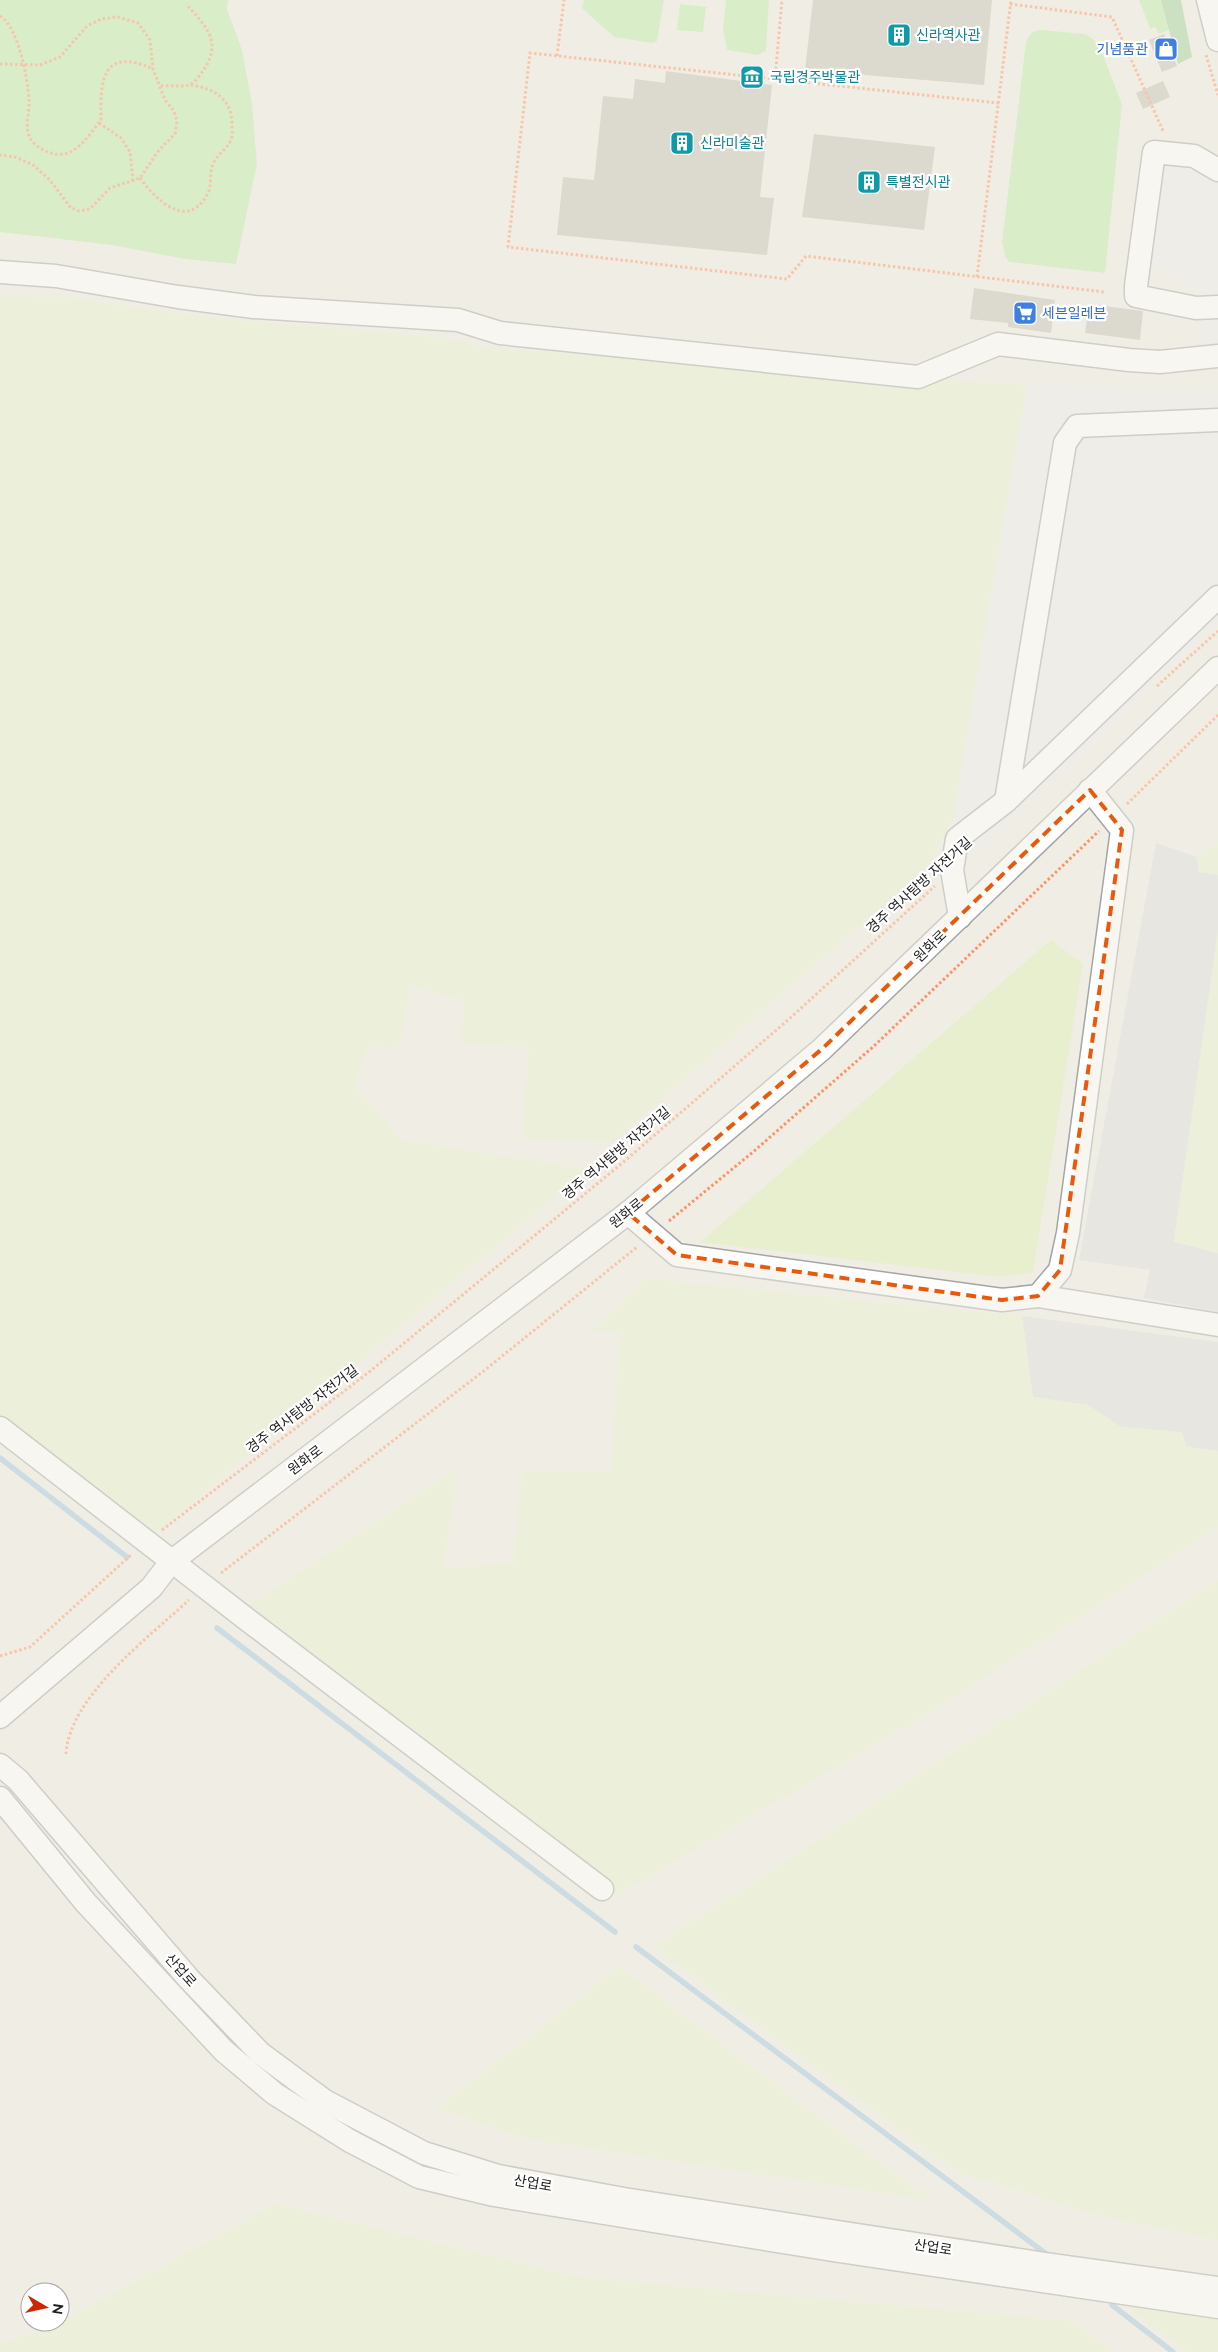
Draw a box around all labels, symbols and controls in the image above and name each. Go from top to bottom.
building icon: 신라역사관 [886,22,912,48]
place label: 신라역사관 [916,27,981,43]
shop icon: 기념품관 [1153,36,1179,62]
place label: 기념품관 [1096,41,1148,57]
museum icon: 국립경주박물관 [739,64,765,90]
place label: 국립경주박물관 [770,69,860,85]
building icon: 신라미술관 [669,130,695,156]
place label: 신라미술관 [700,135,765,151]
building icon: 특별전시관 [856,169,882,195]
place label: 특별전시관 [886,174,951,190]
supermarket icon: 세븐일레븐 [1012,300,1038,326]
place label: 세븐일레븐 [1042,305,1107,321]
street label: 경주 역사탐방 자전거길 [863,834,975,936]
street label: 원화로 [911,927,950,965]
street label: 경주 역사탐방 자전거길 [559,1103,673,1203]
street label: 원화로 [606,1195,646,1231]
street label: 경주 역사탐방 자전거길 [243,1362,361,1456]
street label: 원화로 [285,1442,325,1478]
street label: 산업로 [162,1950,200,1990]
street label: 산업로 [513,2172,554,2194]
street label: 산업로 [913,2236,953,2258]
north arrow [20,2282,70,2332]
text: N [49,2303,67,2316]

